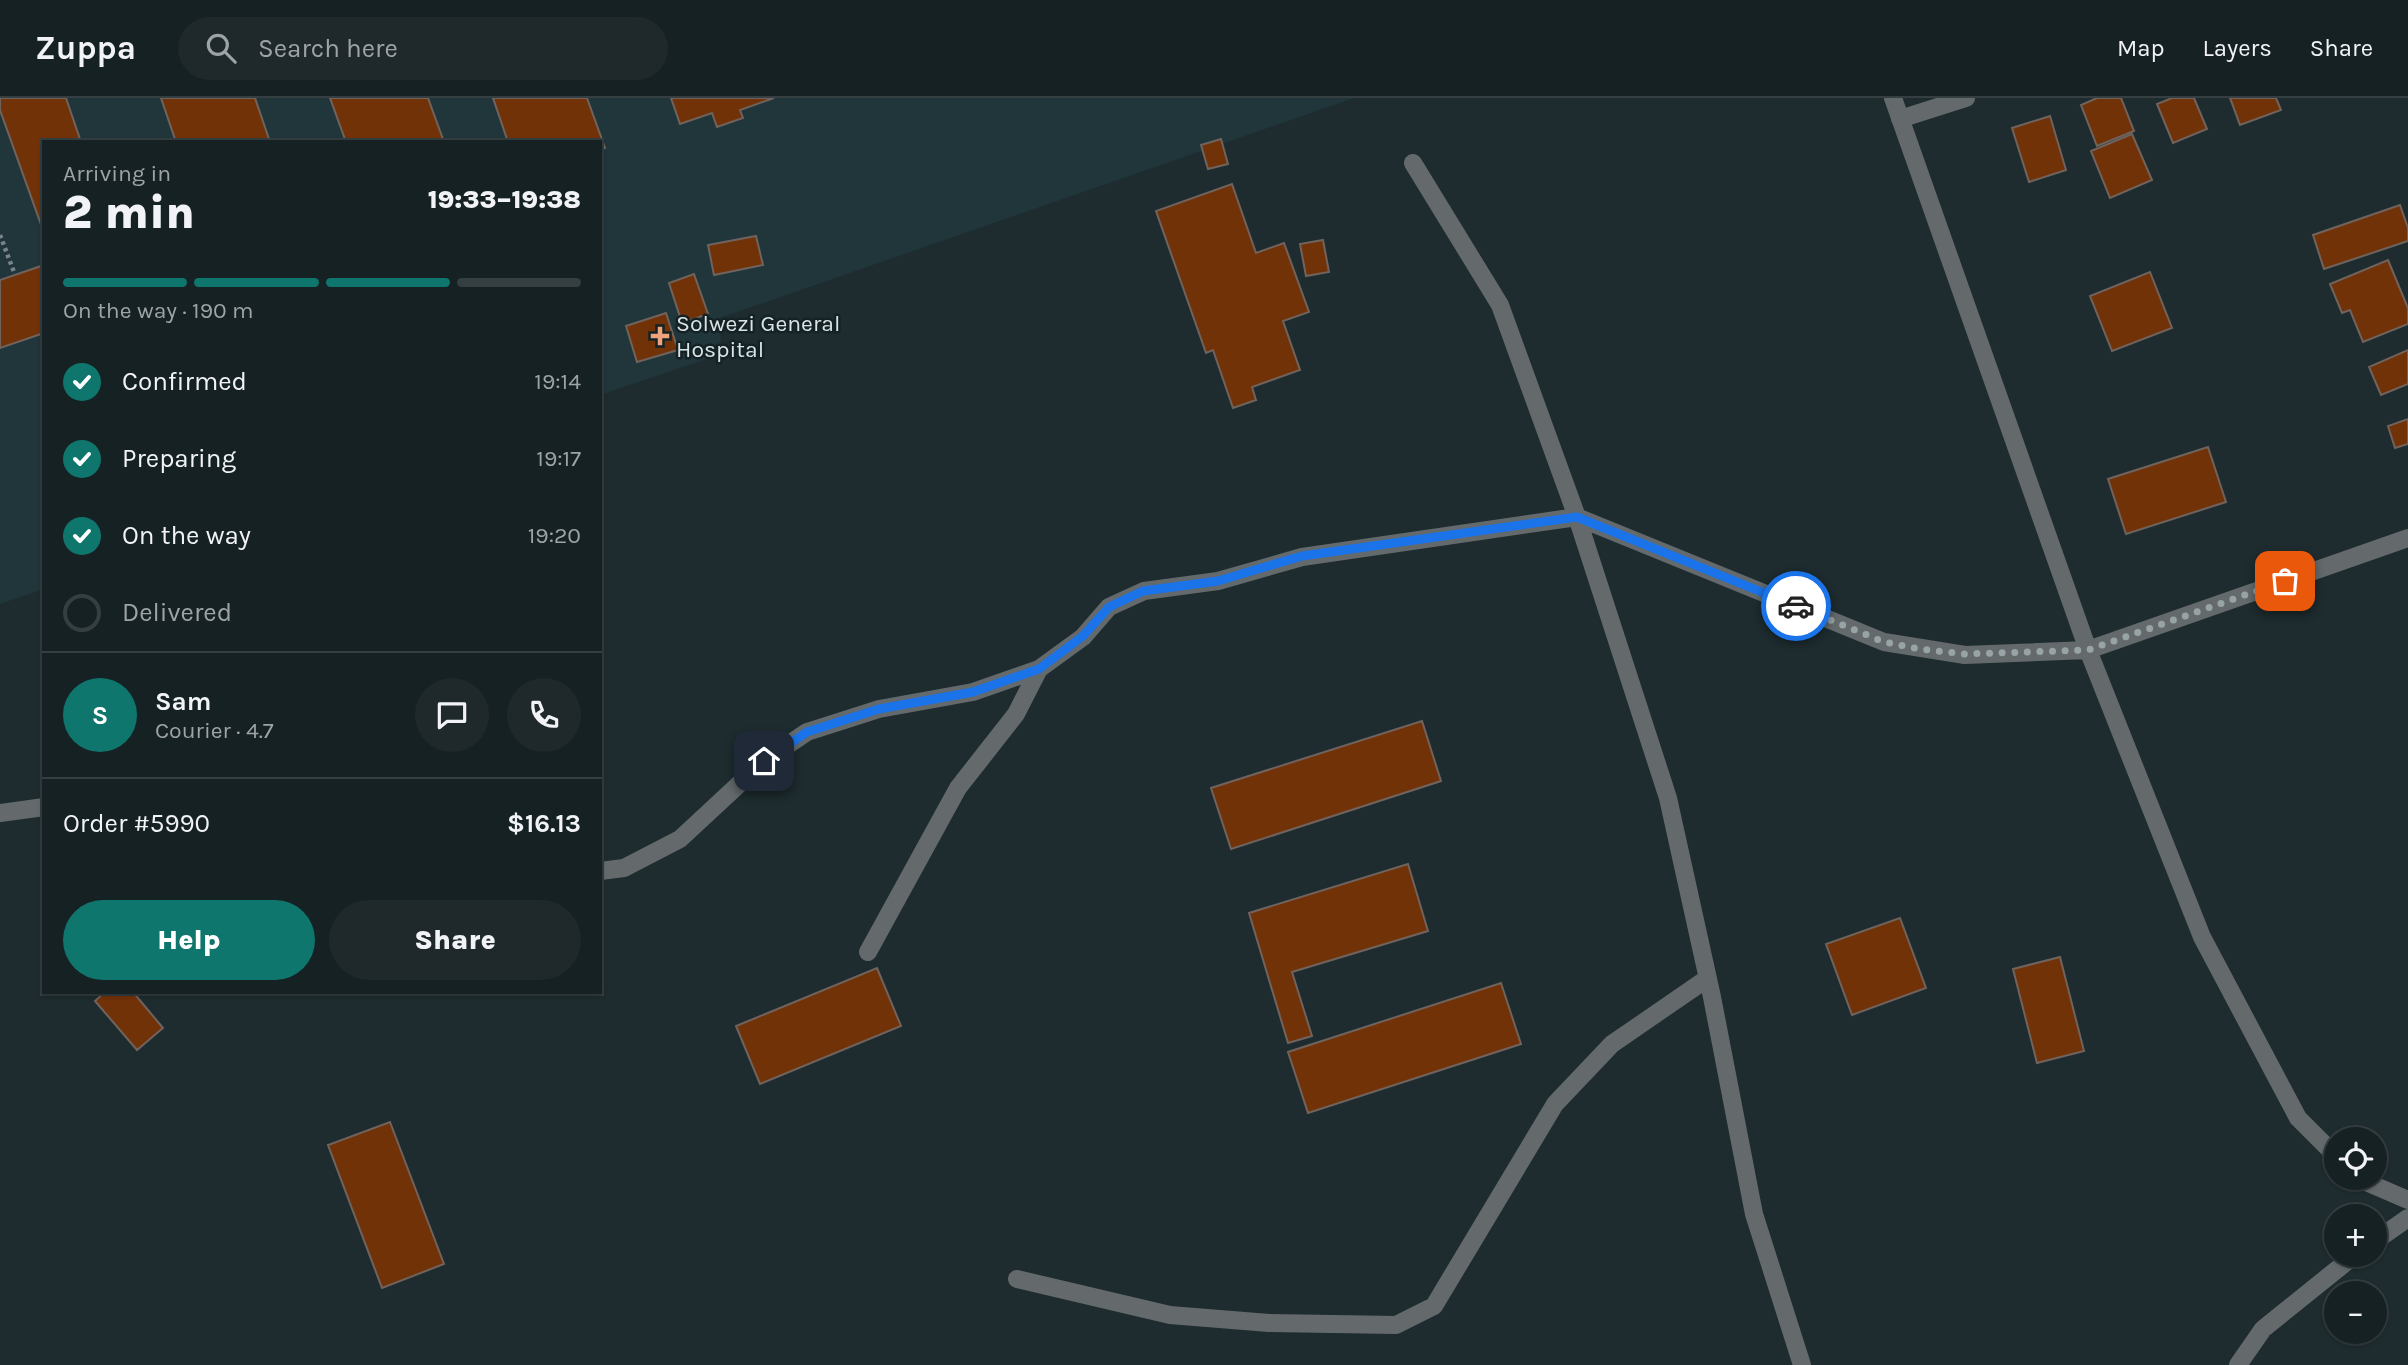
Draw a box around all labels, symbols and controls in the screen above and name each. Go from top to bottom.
search box [178,17,668,80]
text: Zuppa [35,29,136,67]
icon: search [202,29,240,67]
text: Search here [258,33,398,64]
text: Map [2117,34,2165,62]
text: Layers [2203,34,2272,62]
text: Share [2310,34,2373,62]
text: Arriving in [63,160,171,187]
text: 19:33–19:38 [428,184,581,215]
text: 2 min [63,186,195,240]
text: On the way · 190 m [63,297,254,324]
place label: Solwezi General Hospital [676,310,840,363]
marker: Solwezi General Hospital [650,326,670,346]
icon: check [63,363,101,401]
text: Confirmed [122,366,247,397]
text: 19:14 [534,368,581,395]
icon: check [63,440,101,478]
text: Preparing [122,443,236,474]
text: 19:17 [536,445,581,472]
icon: check [63,517,101,555]
text: On the way [122,520,251,551]
text: 19:20 [528,522,581,549]
pin [2255,551,2315,611]
icon: bag [2266,562,2304,600]
courier [1761,571,1831,641]
icon: car [1777,587,1815,625]
text: Delivered [122,597,232,628]
button: chat [415,678,489,752]
button: phone [507,678,581,752]
text: Sam [155,686,211,717]
text: S [92,700,108,731]
text: Courier · 4.7 [155,717,274,744]
pin [734,731,794,791]
icon: home [745,742,783,780]
text: Order #5990 [63,808,210,839]
text: $16.13 [507,808,581,839]
button: Help [63,900,315,980]
button: Share [329,900,581,980]
map controls [2324,1127,2387,1344]
button: locate [2324,1127,2387,1190]
button: + [2324,1204,2387,1267]
button: − [2324,1281,2387,1344]

